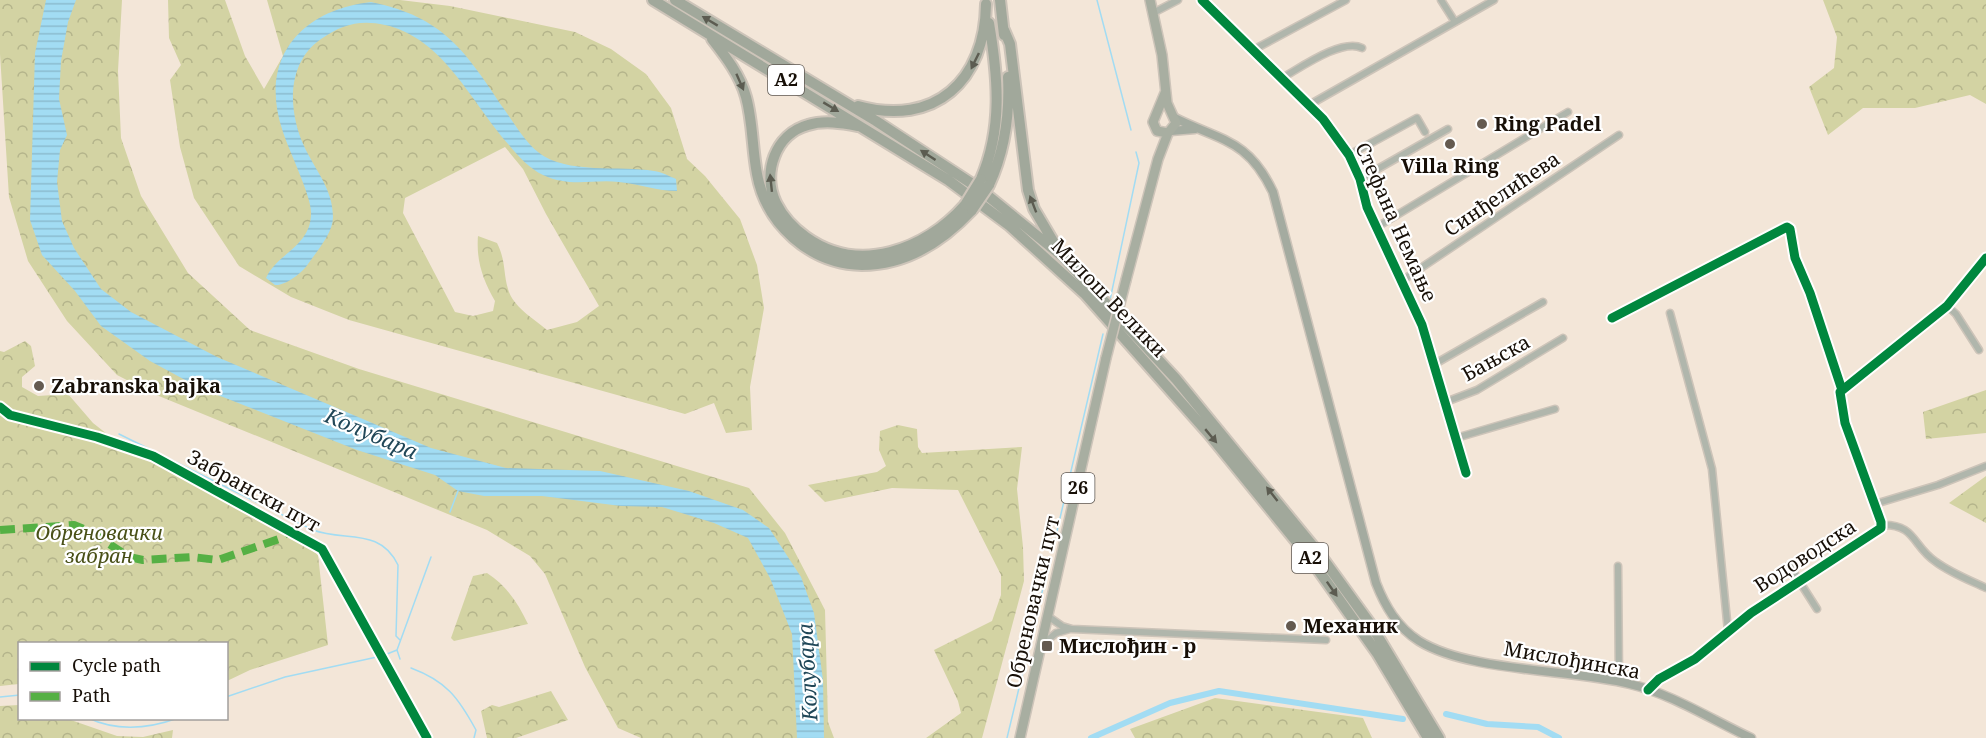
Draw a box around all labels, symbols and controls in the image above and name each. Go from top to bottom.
one-way arrow [702,16,718,27]
one-way arrow [971,52,981,70]
road number: A2 [768,65,804,95]
one-way arrow [736,74,745,91]
one-way arrow [823,101,839,112]
place label: Ring Padel [1494,110,1601,137]
marker: Ring Padel [1475,117,1489,131]
marker: Villa Ring [1443,137,1457,151]
street label: Стефана Немање [1349,138,1444,306]
street label: Синђелићева [1439,145,1565,242]
one-way arrow [920,150,936,161]
place label: Villa Ring [1401,152,1500,179]
one-way arrow [767,173,776,192]
one-way arrow [1028,195,1038,213]
street label: Милош Велики [1046,232,1173,363]
street label: Бањска [1457,328,1535,387]
place label: Zabranska bajka [51,372,221,399]
marker: Zabranska bajka [32,379,46,393]
water label: Колубара [320,401,422,465]
one-way arrow [1204,428,1217,443]
street label: Забрански пут [183,443,326,538]
road number: 26 [1062,473,1094,503]
one-way arrow [1265,486,1278,502]
street label: Обреновачки пут [1000,513,1066,691]
street label: Водоводска [1748,513,1861,599]
park label: Обреновачки забран [35,519,163,569]
road number: A2 [1292,543,1328,573]
one-way arrow [1326,581,1337,597]
place label: Механик [1303,612,1399,639]
marker: Механик [1284,619,1298,633]
water label: Колубара [790,622,824,723]
place label: Мислођин - р [1059,632,1196,659]
street label: Мислођинска [1502,634,1643,685]
marker: Мислођин - р [1040,639,1054,653]
legend [18,642,228,720]
text: Cycle path [72,653,161,677]
text: Path [72,683,111,707]

